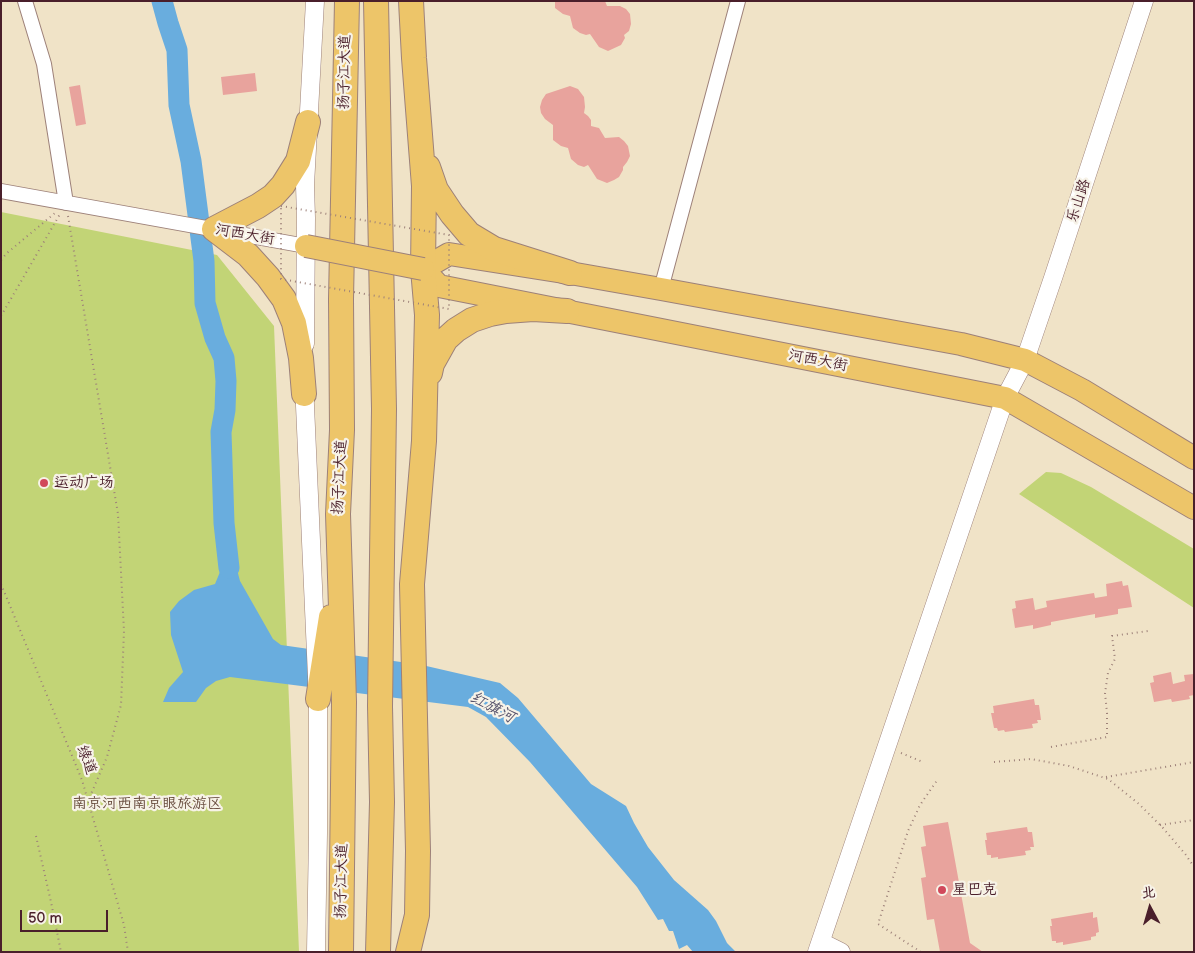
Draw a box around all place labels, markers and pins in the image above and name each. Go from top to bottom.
place label: 运动广场 [54,474,114,492]
marker: 运动广场 [38,477,50,489]
place label: 星巴克 [952,881,997,899]
marker: 星巴克 [936,884,948,896]

